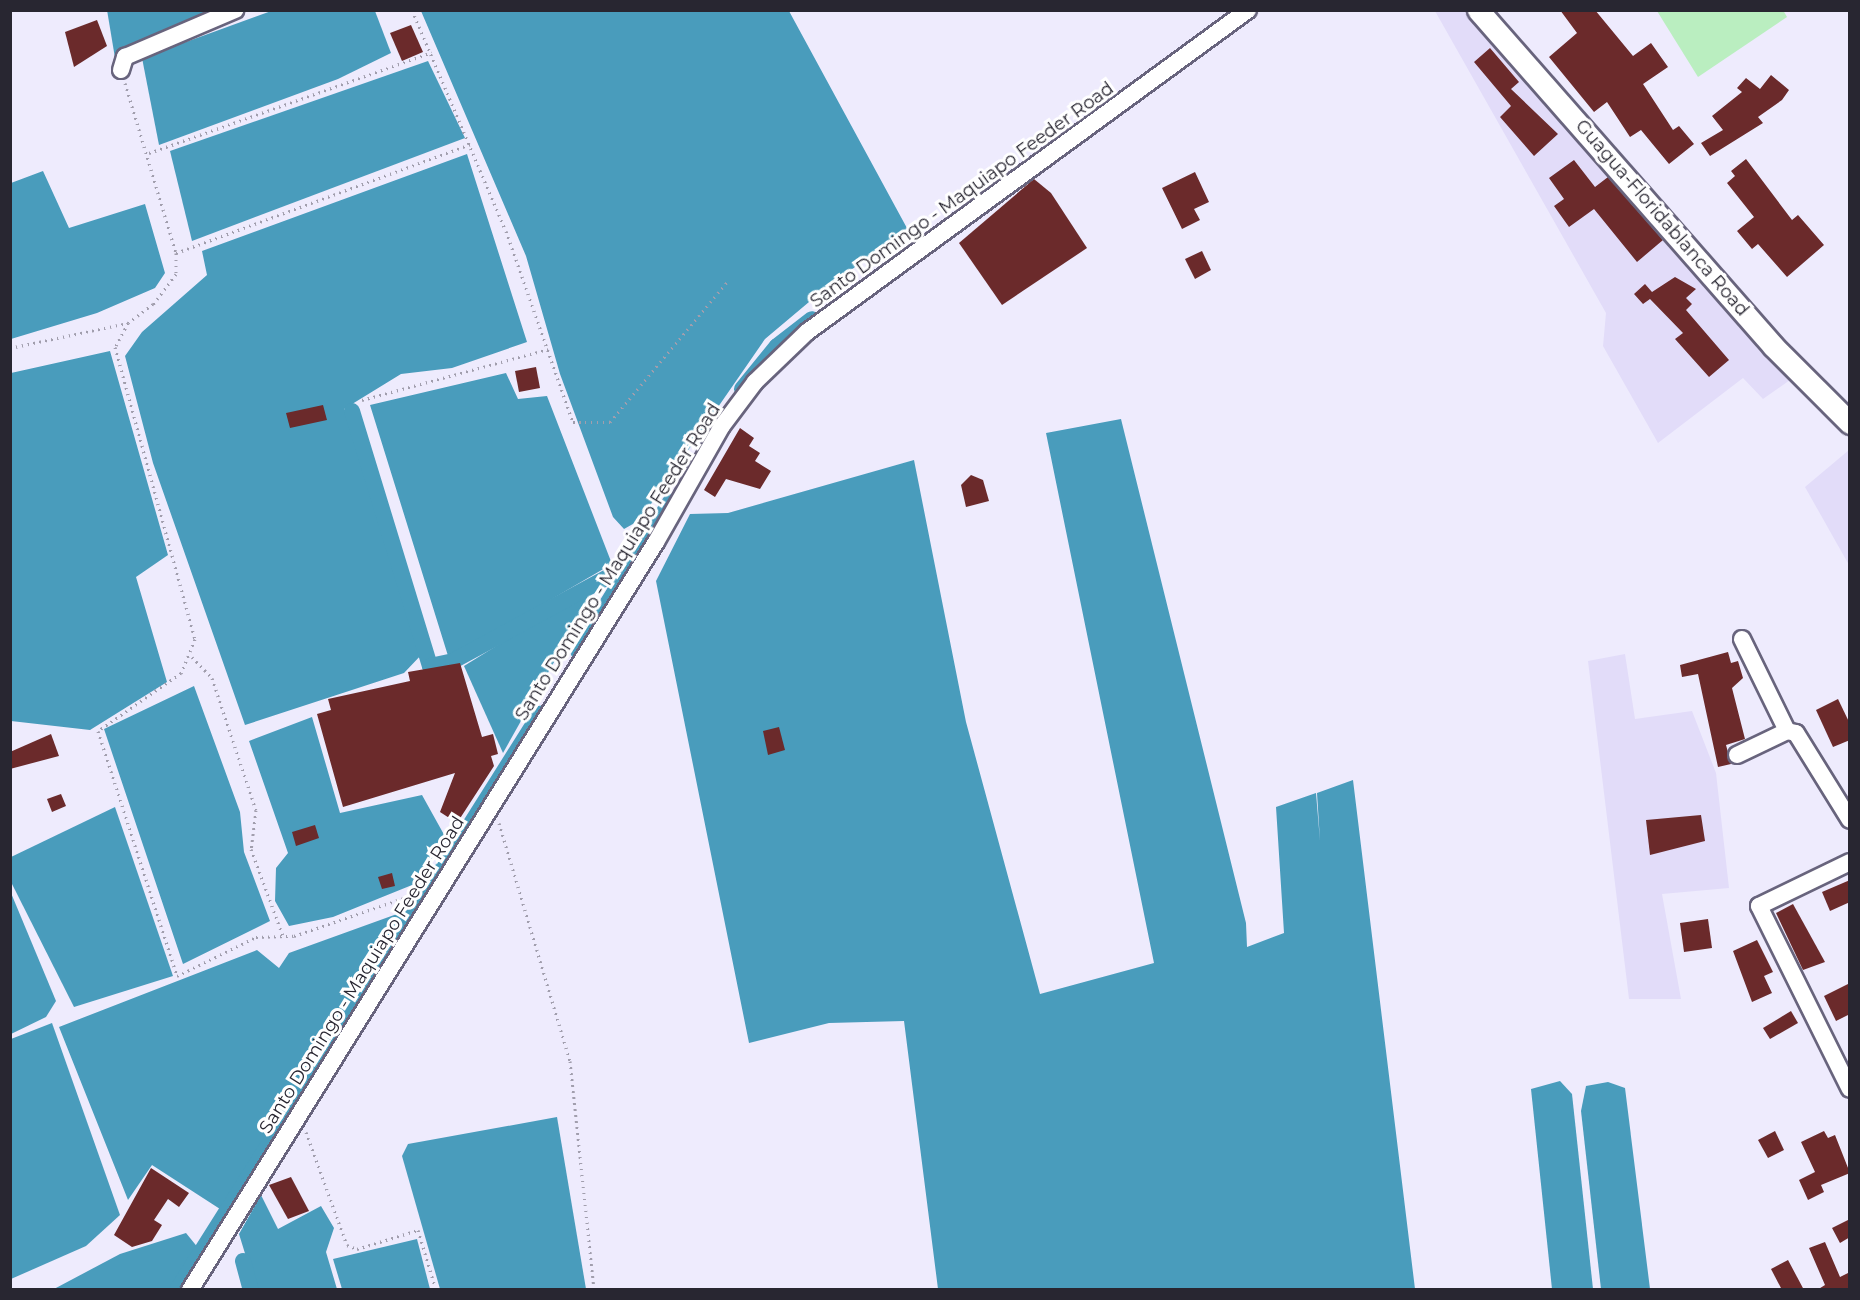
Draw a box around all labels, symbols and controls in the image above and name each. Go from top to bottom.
street label: Santo Domingo - Maquiapo Feeder Road [806,78,1118,312]
street label: Guagua-Floridablanca Road [1571,115,1753,321]
street label: Santo Domingo - Maquiapo Feeder Road [511,400,725,724]
street label: Santo Domingo - Maquiapo Feeder Road [255,813,469,1137]

